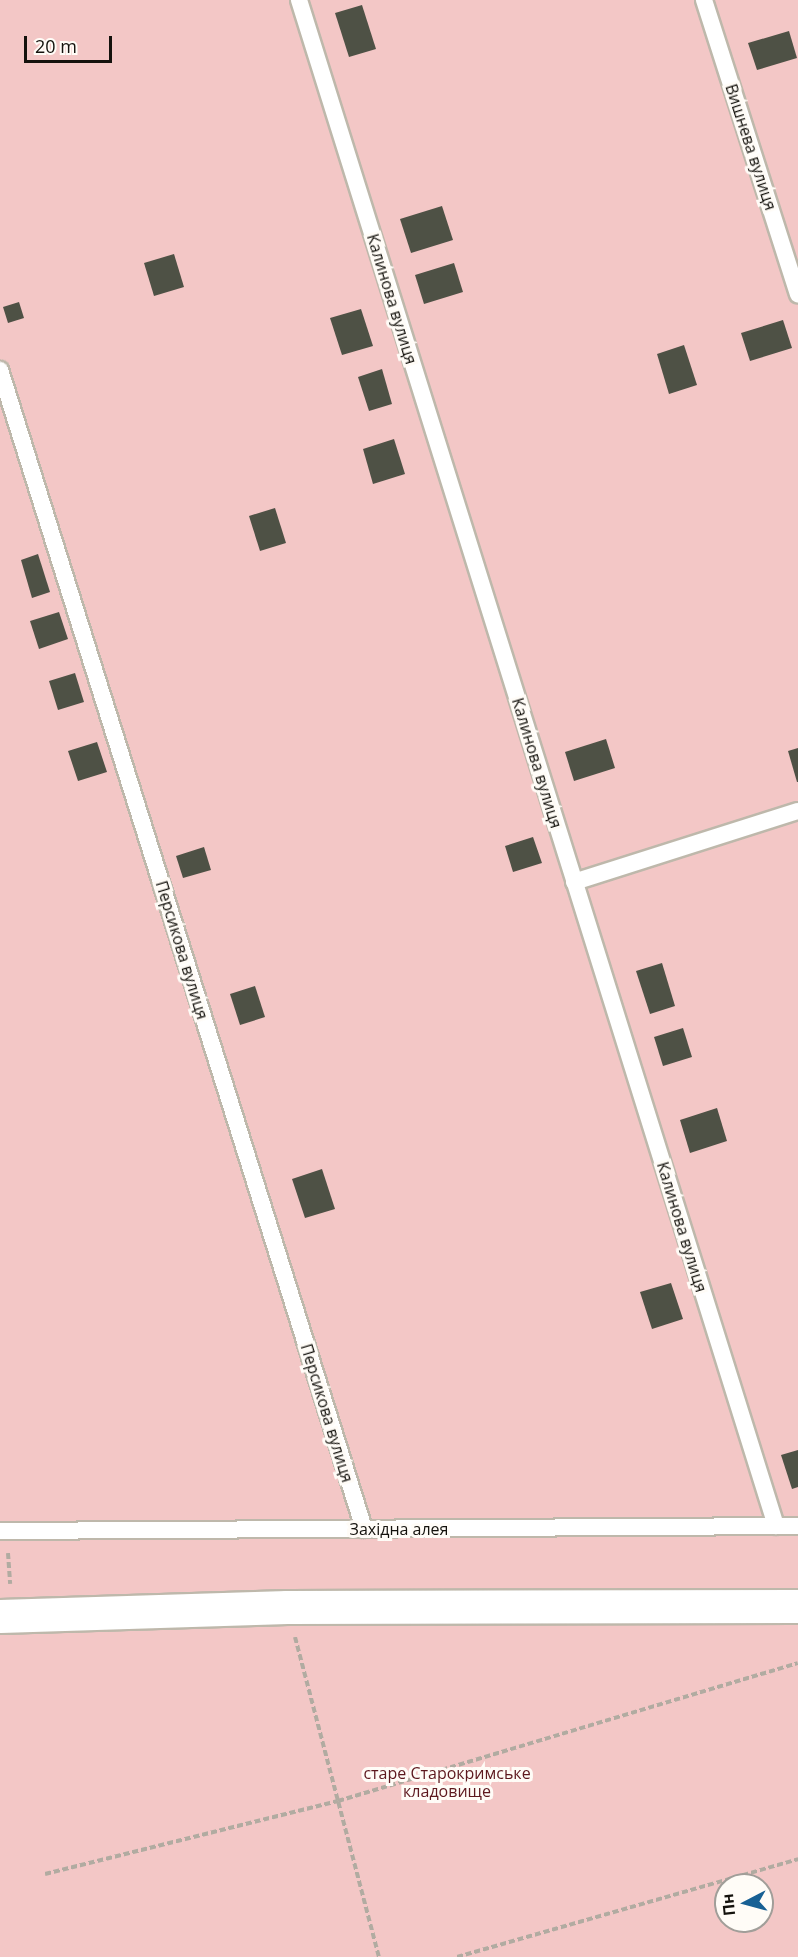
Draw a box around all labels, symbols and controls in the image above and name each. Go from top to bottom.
scale bar [27,24,116,62]
text: 20 m [35,34,77,58]
street label: Вишнева вулиця [722,82,780,212]
street label: Калинова вулиця [363,231,421,367]
street label: Калинова вулиця [508,695,566,831]
street label: Персикова вулиця [152,878,212,1022]
street label: Калинова вулиця [653,1159,711,1295]
street label: Персикова вулиця [297,1341,357,1485]
street label: Західна алея [350,1519,448,1539]
park label: старе Старокримське кладовище [363,1763,531,1801]
north arrow [714,1873,774,1933]
text: Пн [716,1892,740,1917]

